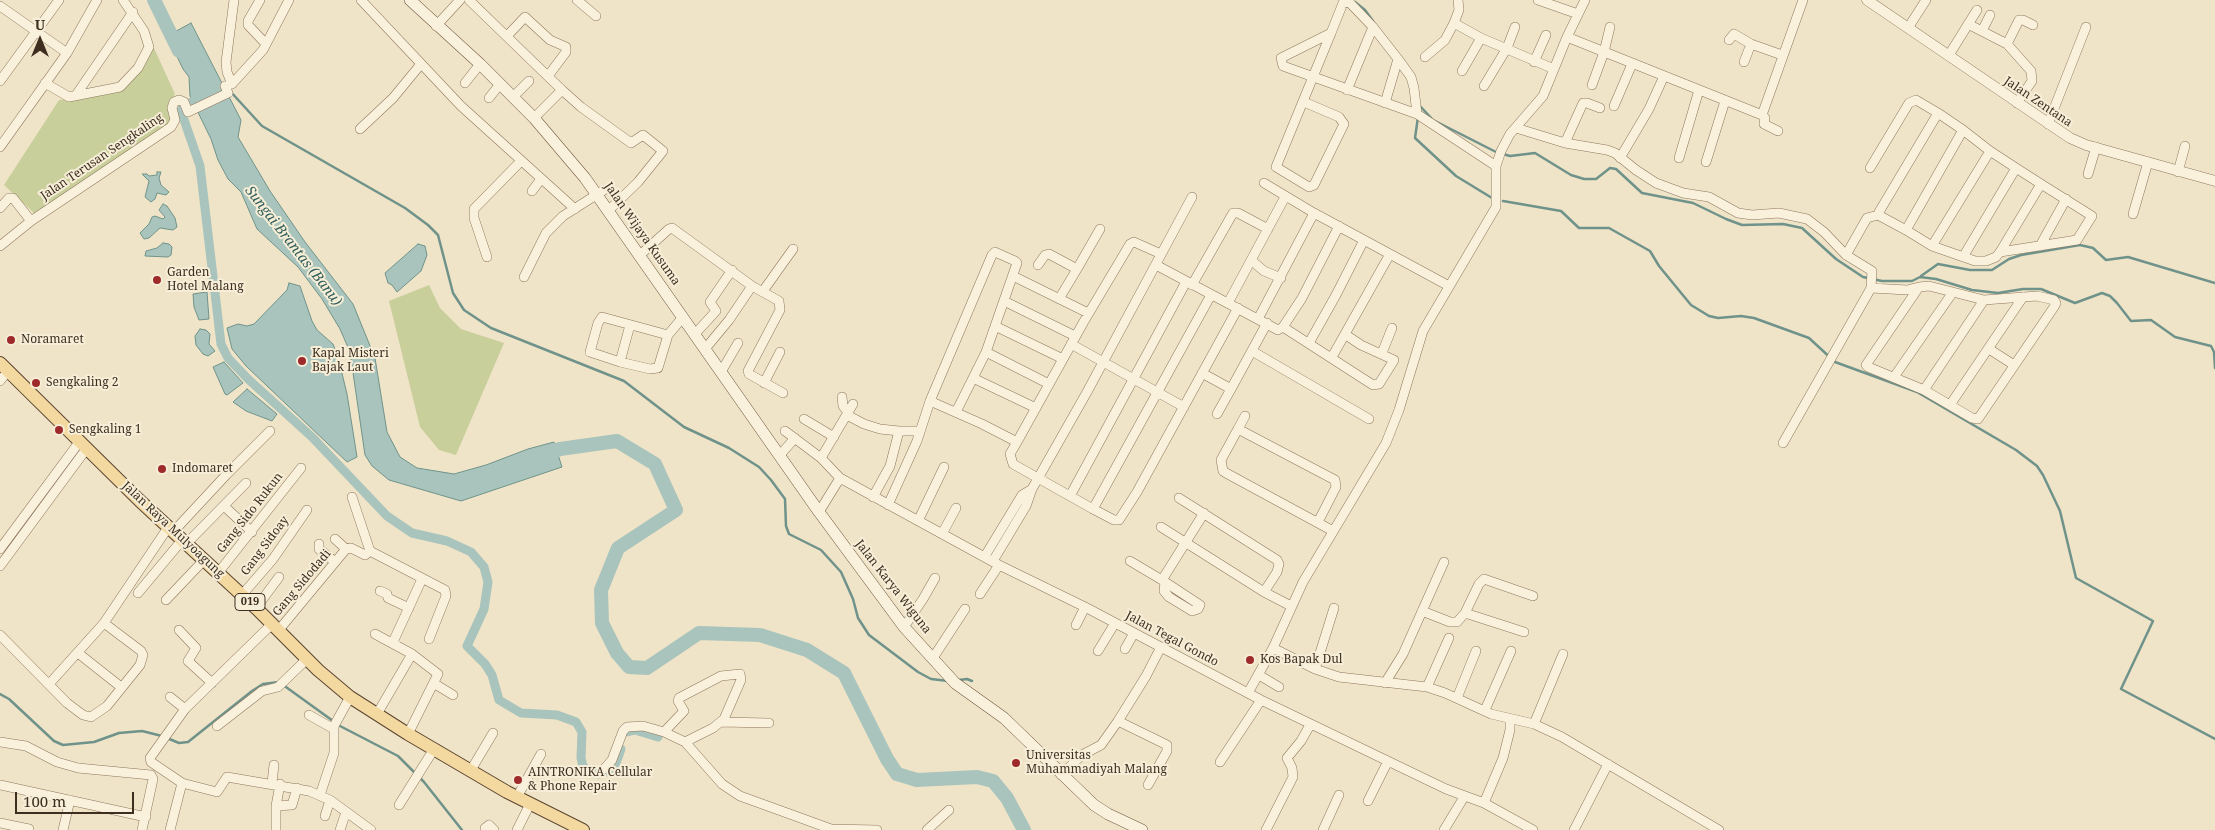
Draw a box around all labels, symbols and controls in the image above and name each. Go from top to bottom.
north arrow [15,15,65,65]
text: U [35,15,45,34]
street label: Jalan Zentana [2001,74,2075,130]
street label: Jalan Terusan Sengkaling [38,111,166,203]
street label: Jalan Wijaya Kusuma [601,180,683,288]
water label: Sungai Brantas (Banu) [241,183,345,309]
place label: Garden Hotel Malang [167,266,244,294]
marker: Garden Hotel Malang [151,274,163,286]
place label: Noramaret [21,333,84,347]
marker: Noramaret [5,334,17,346]
place label: Kapal Misteri Bajak Laut [312,347,389,375]
marker: Kapal Misteri Bajak Laut [296,355,308,367]
place label: Sengkaling 2 [46,376,119,390]
marker: Sengkaling 2 [30,377,42,389]
place label: Sengkaling 1 [69,423,142,437]
marker: Sengkaling 1 [53,424,65,436]
place label: Indomaret [172,462,233,476]
marker: Indomaret [156,463,168,475]
street label: Gang Sido Rukun [214,470,286,556]
street label: Jalan Raya Mulyoagung [119,479,227,581]
street label: Gang Sidoay [238,513,292,579]
street label: Jalan Karya Wiguna [852,537,934,637]
street label: Gang Sidodadi [270,547,334,619]
road number: 019 [235,594,265,610]
street label: Jalan Tegal Gondo [1123,608,1221,670]
place label: Kos Bapak Dul [1260,653,1343,667]
marker: Kos Bapak Dul [1244,654,1256,666]
place label: Universitas Muhammadiyah Malang [1026,749,1167,777]
marker: Universitas Muhammadiyah Malang [1010,757,1022,769]
place label: AINTRONIKA Cellular & Phone Repair [528,766,652,794]
marker: AINTRONIKA Cellular & Phone Repair [512,774,524,786]
scale bar [18,782,136,814]
text: 100 m [23,791,66,811]

